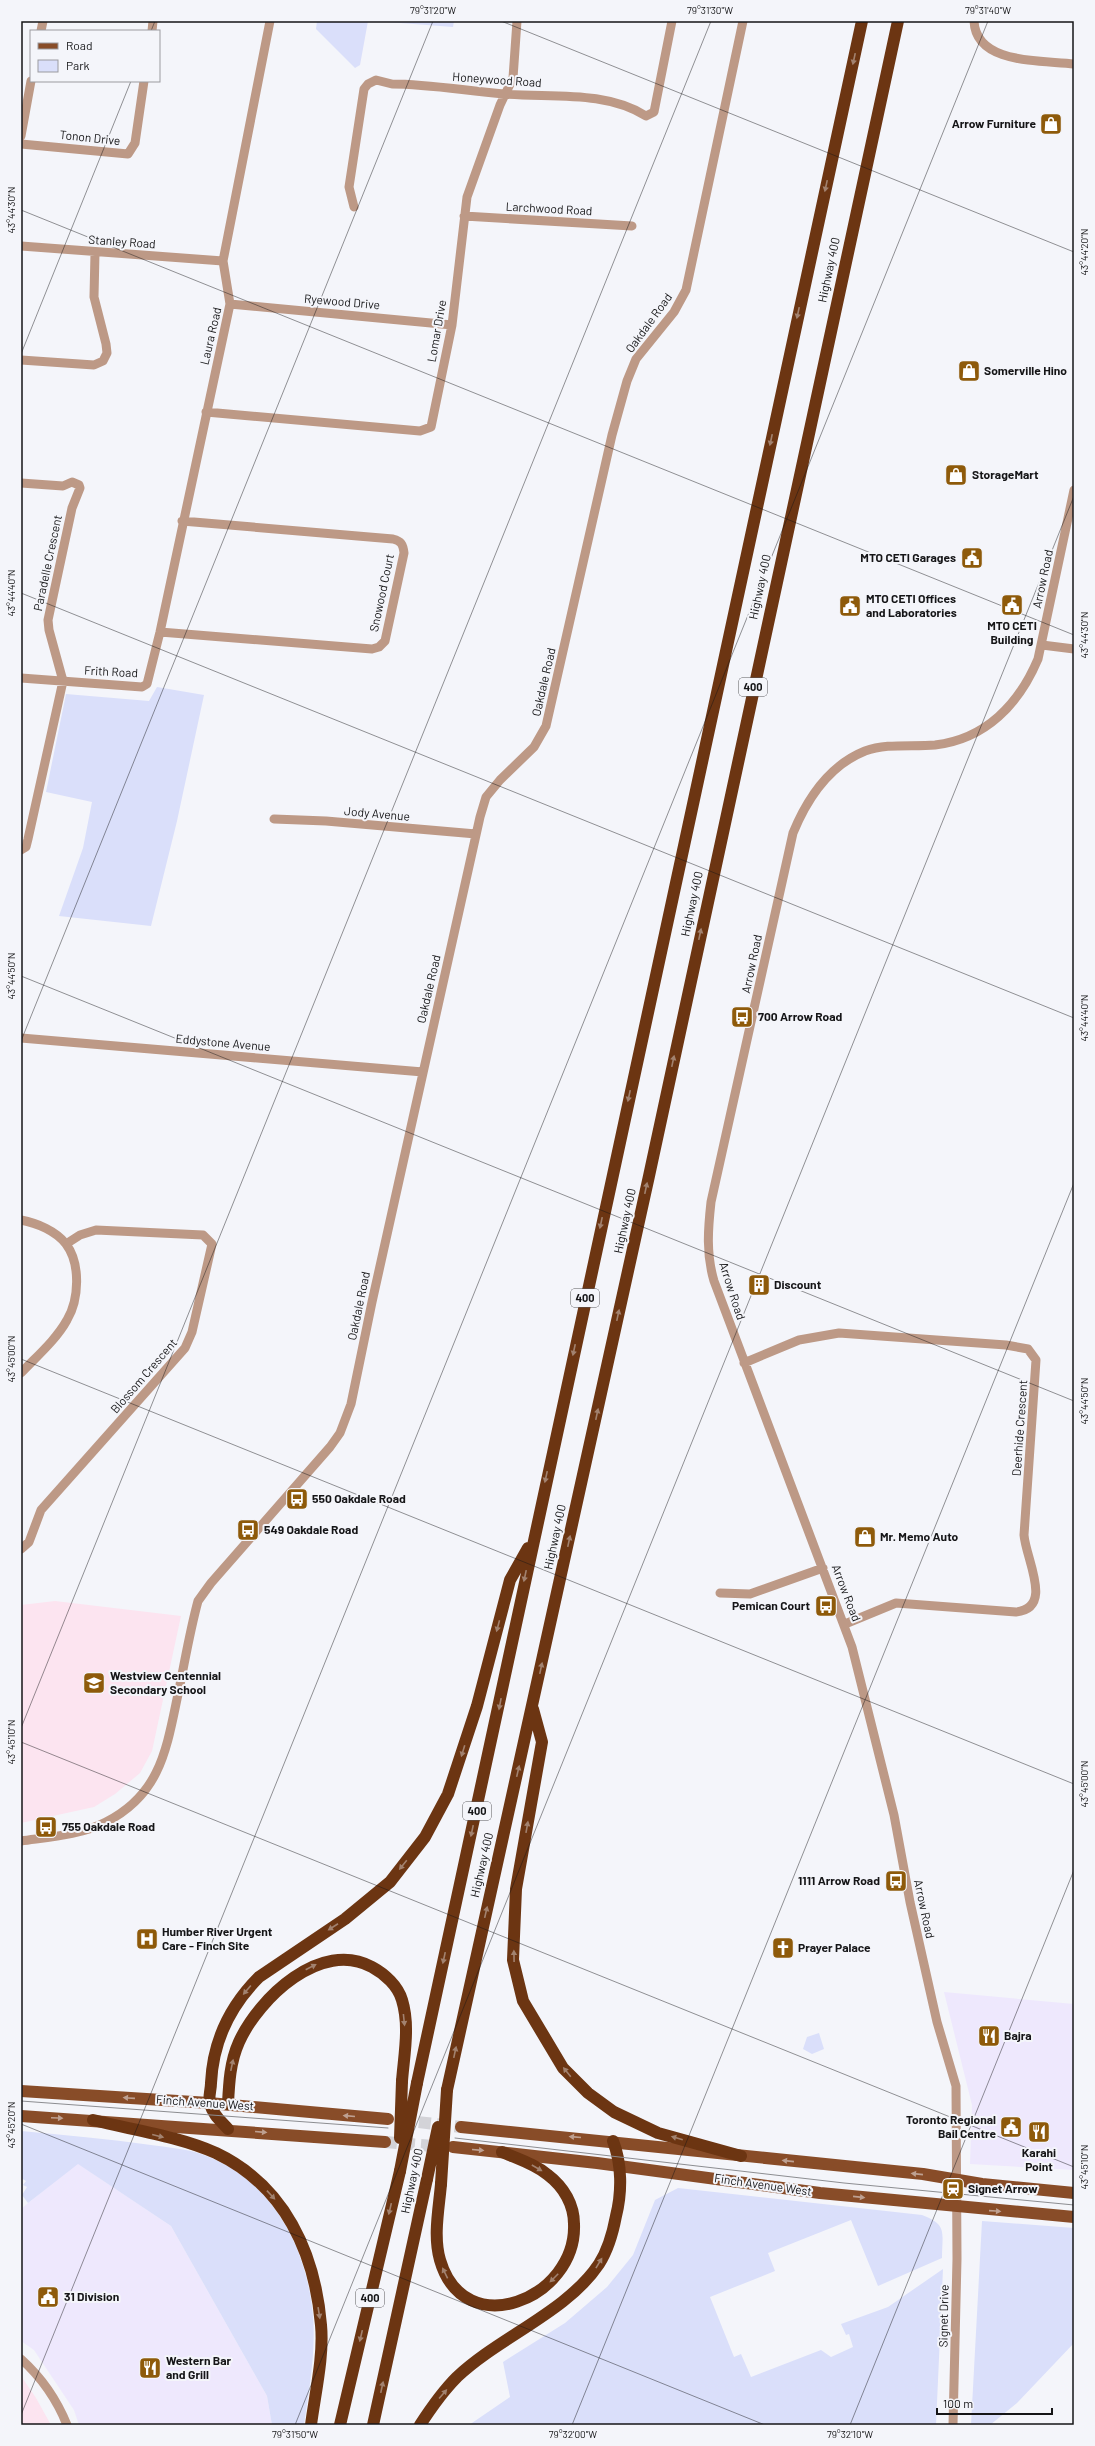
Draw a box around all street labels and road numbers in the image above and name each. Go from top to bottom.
street label: Honeywood Road [452,69,542,89]
street label: Tonon Drive [59,127,121,147]
street label: Larchwood Road [505,199,593,217]
street label: Stanley Road [88,232,156,250]
street label: Highway 400 [814,236,842,304]
street label: Oakdale Road [622,290,674,355]
street label: Ryewood Drive [304,291,381,311]
street label: Lomar Drive [424,299,448,363]
street label: Laura Road [197,306,223,366]
street label: Paradelle Crescent [30,513,64,612]
street label: Arrow Road [1029,548,1055,610]
street label: Snowood Court [366,553,396,633]
street label: Highway 400 [745,553,773,621]
street label: Oakdale Road [528,646,558,717]
street label: Frith Road [84,663,138,679]
road number: 400 [739,678,767,696]
street label: Jody Avenue [344,803,411,823]
street label: Highway 400 [677,870,705,938]
street label: Arrow Road [738,933,764,995]
street label: Oakdale Road [413,953,443,1024]
street label: Eddystone Avenue [175,1031,271,1053]
street label: Highway 400 [610,1187,638,1255]
street label: Arrow Road [717,1260,749,1321]
street label: Oakdale Road [344,1270,372,1342]
road number: 400 [571,1289,599,1307]
street label: Blossom Crescent [107,1335,179,1415]
street label: Deerhide Crescent [1009,1379,1029,1477]
street label: Highway 400 [540,1503,568,1571]
street label: Arrow Road [830,1562,864,1623]
road number: 400 [463,1802,491,1820]
street label: Highway 400 [467,1831,495,1899]
street label: Arrow Road [912,1878,938,1940]
street label: Finch Avenue West [156,2092,255,2112]
street label: Highway 400 [397,2147,425,2215]
street label: Finch Avenue West [714,2170,813,2198]
street label: Signet Drive [935,2285,951,2347]
road number: 400 [356,2289,384,2307]

